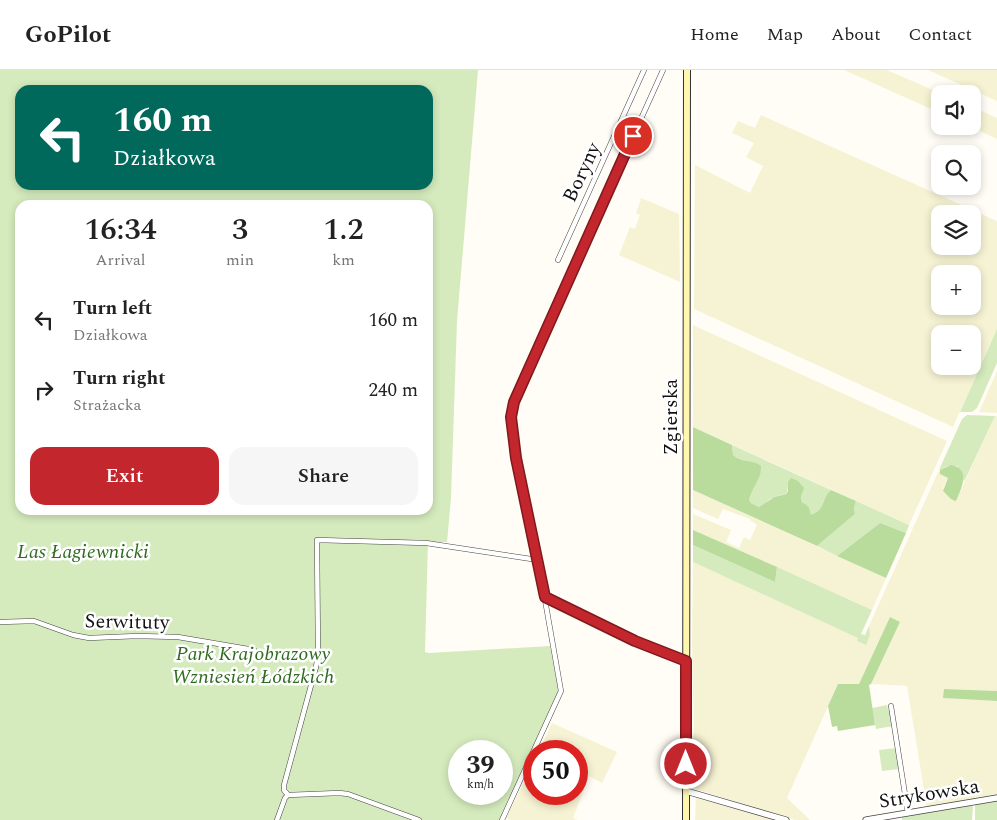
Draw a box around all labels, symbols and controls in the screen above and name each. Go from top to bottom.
text: GoPilot [25,17,111,53]
text: Home [690,21,739,48]
text: Map [767,21,803,48]
text: About [831,21,881,48]
text: Contact [909,21,972,48]
map controls [931,85,981,375]
button: sound [931,85,981,135]
text: 160 m [113,94,212,147]
icon: left [30,105,95,170]
pin [612,115,654,157]
icon: arrive [619,122,647,150]
street label: Boryny [555,136,609,207]
text: Działkowa [113,142,216,175]
button: search [931,145,981,195]
button: layers [931,205,981,255]
text: 16:34 [84,207,157,253]
text: 3 [232,207,248,253]
text: 1.2 [324,207,364,253]
text: Arrival [96,248,145,272]
text: min [226,248,254,272]
text: km [332,248,355,272]
button: + [931,265,981,315]
text: Turn left [73,294,152,323]
icon: left [30,306,58,334]
text: 160 m [368,306,418,335]
text: Działkowa [73,323,148,347]
button: − [931,325,981,375]
text: Turn right [73,364,166,393]
icon: right [30,376,58,404]
text: 240 m [368,376,418,405]
street label: Zgierska [656,378,686,455]
text: Strażacka [73,393,141,417]
button: Exit [30,447,219,505]
button: Share [229,447,418,505]
park label: Las Łagiewnicki [17,537,149,567]
street label: Serwituty [84,606,171,638]
park label: Park Krajobrazowy Wzniesień Łódzkich [172,639,334,692]
position arrow [659,737,711,789]
speed limit sign: 50 [523,740,588,805]
text: 39 [466,747,495,785]
street label: Strykowska [877,771,982,817]
text: km/h [467,775,494,794]

